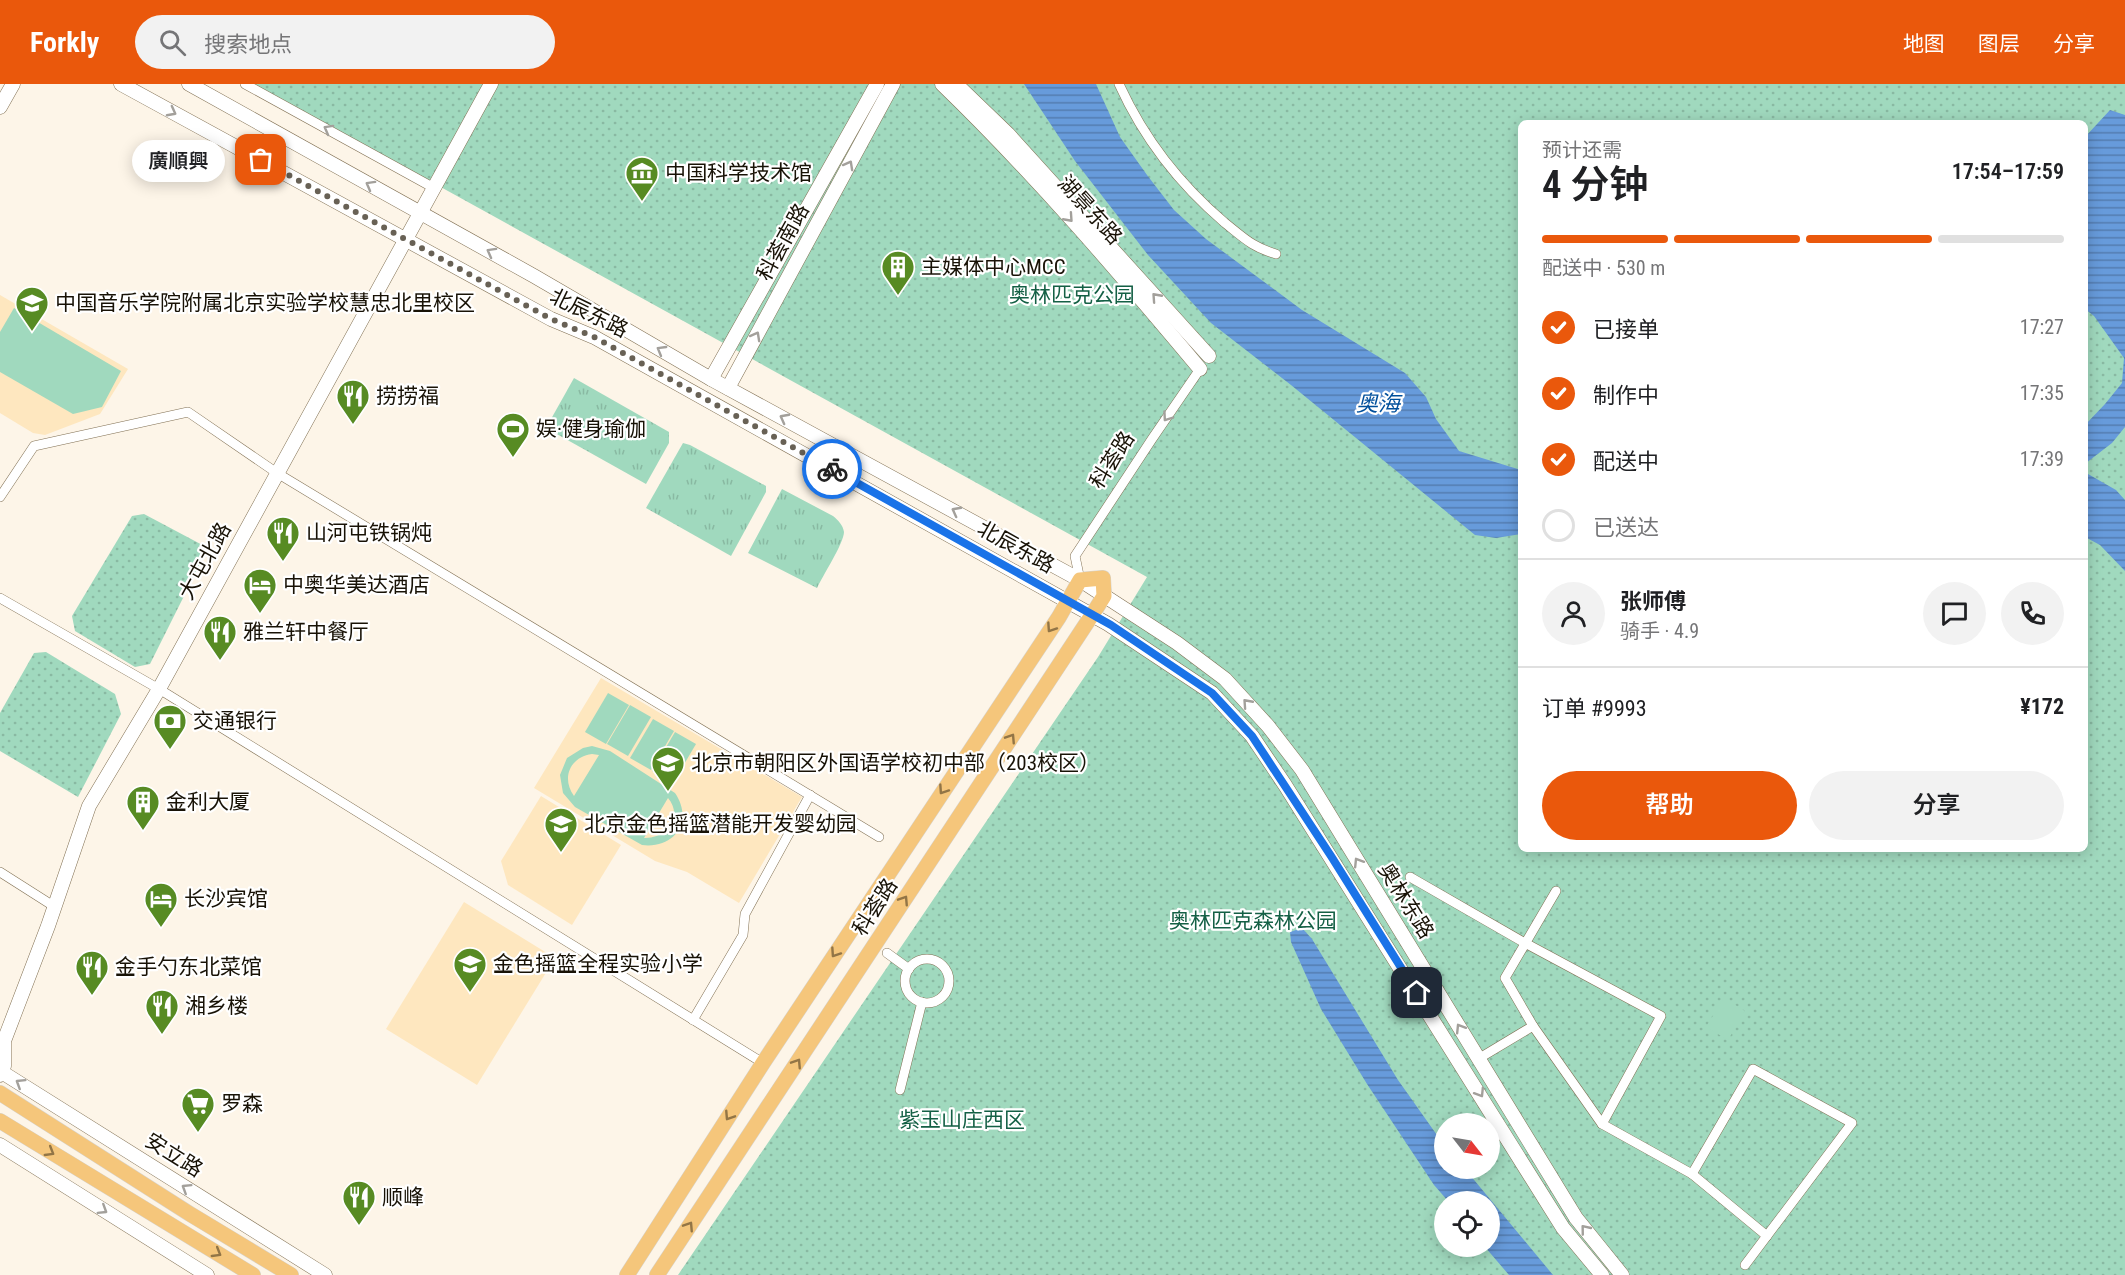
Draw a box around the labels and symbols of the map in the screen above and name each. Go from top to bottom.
one-way arrow [166,105,177,116]
one-way arrow [323,125,334,136]
pin [235,134,286,185]
callout: 廣順興 [132,139,225,181]
museum icon: 中国科学技术馆 [624,155,660,202]
place label: 中国科学技术馆 [665,161,812,185]
one-way arrow [842,161,853,171]
street label: 湖景东路 [1053,171,1127,249]
one-way arrow [366,180,376,192]
street label: 科荟南路 [752,199,814,285]
one-way arrow [1062,211,1073,222]
one-way arrow [487,248,498,260]
building icon: 主媒体中心MCC [880,249,916,296]
place label: 主媒体中心MCC [921,255,1066,279]
park label: 奥林匹克公园 [1009,283,1135,307]
street label: 北辰东路 [546,284,632,342]
school or university icon: 中国音乐学院附属北京实验学校慧忠北里校区 [14,285,50,332]
place label: 中国音乐学院附属北京实验学校慧忠北里校区 [55,291,475,315]
one-way arrow [1152,293,1163,304]
one-way arrow [749,332,760,343]
one-way arrow [656,345,667,357]
restaurant icon: 捞捞福 [335,378,371,425]
place label: 捞捞福 [376,384,439,408]
water label: 奥海 [1356,391,1403,416]
one-way arrow [1163,410,1174,421]
sports icon: 娱·健身瑜伽 [495,411,531,458]
one-way arrow [780,414,790,425]
place label: 娱·健身瑜伽 [536,417,646,441]
street label: 科荟路 [1085,427,1139,493]
courier [802,439,862,499]
one-way arrow [951,507,962,518]
restaurant icon: 山河屯铁锅炖 [265,515,301,562]
street label: 北辰东路 [973,516,1059,578]
street label: 大屯北路 [174,518,236,604]
place label: 山河屯铁锅炖 [306,521,432,545]
hotel icon: 中奥华美达酒店 [242,567,278,614]
place label: 中奥华美达酒店 [283,573,430,597]
restaurant icon: 雅兰轩中餐厅 [202,614,238,661]
place label: 雅兰轩中餐厅 [243,620,369,644]
one-way arrow [1047,621,1058,632]
one-way arrow [1243,699,1254,709]
bank icon: 交通银行 [152,703,188,750]
place label: 交通银行 [193,709,277,733]
one-way arrow [1004,733,1015,744]
school or university icon: 北京市朝阳区外国语学校初中部（203校区） [650,745,686,792]
place label: 北京市朝阳区外国语学校初中部（203校区） [691,751,1100,775]
building icon: 金利大厦 [125,784,161,831]
one-way arrow [939,784,950,795]
place label: 金利大厦 [166,790,250,814]
school or university icon: 北京金色摇篮潜能开发婴幼园 [543,806,579,853]
place label: 北京金色摇篮潜能开发婴幼园 [584,812,857,836]
one-way arrow [1353,858,1365,868]
street label: 奥林东路 [1374,859,1438,943]
street label: 科荟路 [848,874,902,940]
hotel icon: 长沙宾馆 [143,881,179,928]
place label: 长沙宾馆 [184,887,268,911]
one-way arrow [897,896,908,907]
park label: 奥林匹克森林公园 [1169,909,1337,933]
school or university icon: 金色摇篮全程实验小学 [452,946,488,993]
one-way arrow [831,947,843,957]
restaurant icon: 金手勺东北菜馆 [74,949,110,996]
place label: 金色摇篮全程实验小学 [493,952,703,976]
place label: 金手勺东北菜馆 [115,955,262,979]
pin [1391,967,1442,1018]
restaurant icon: 湘乡楼 [144,988,180,1035]
place label: 湘乡楼 [185,994,248,1018]
one-way arrow [1456,1024,1467,1035]
one-way arrow [789,1059,800,1070]
one-way arrow [16,1079,26,1091]
supermarket icon: 罗森 [180,1086,216,1133]
one-way arrow [1472,1087,1484,1097]
place label: 罗森 [221,1092,263,1116]
park label: 紫玉山庄西区 [899,1108,1025,1132]
one-way arrow [724,1110,736,1120]
north arrow [1434,1113,1500,1179]
street label: 安立路 [141,1128,207,1182]
one-way arrow [44,1144,54,1156]
restaurant icon: 顺峰 [341,1179,377,1226]
one-way arrow [182,1184,193,1195]
place label: 顺峰 [382,1185,424,1209]
one-way arrow [97,1202,107,1214]
one-way arrow [682,1222,694,1232]
one-way arrow [1582,1225,1593,1236]
one-way arrow [211,1246,221,1257]

